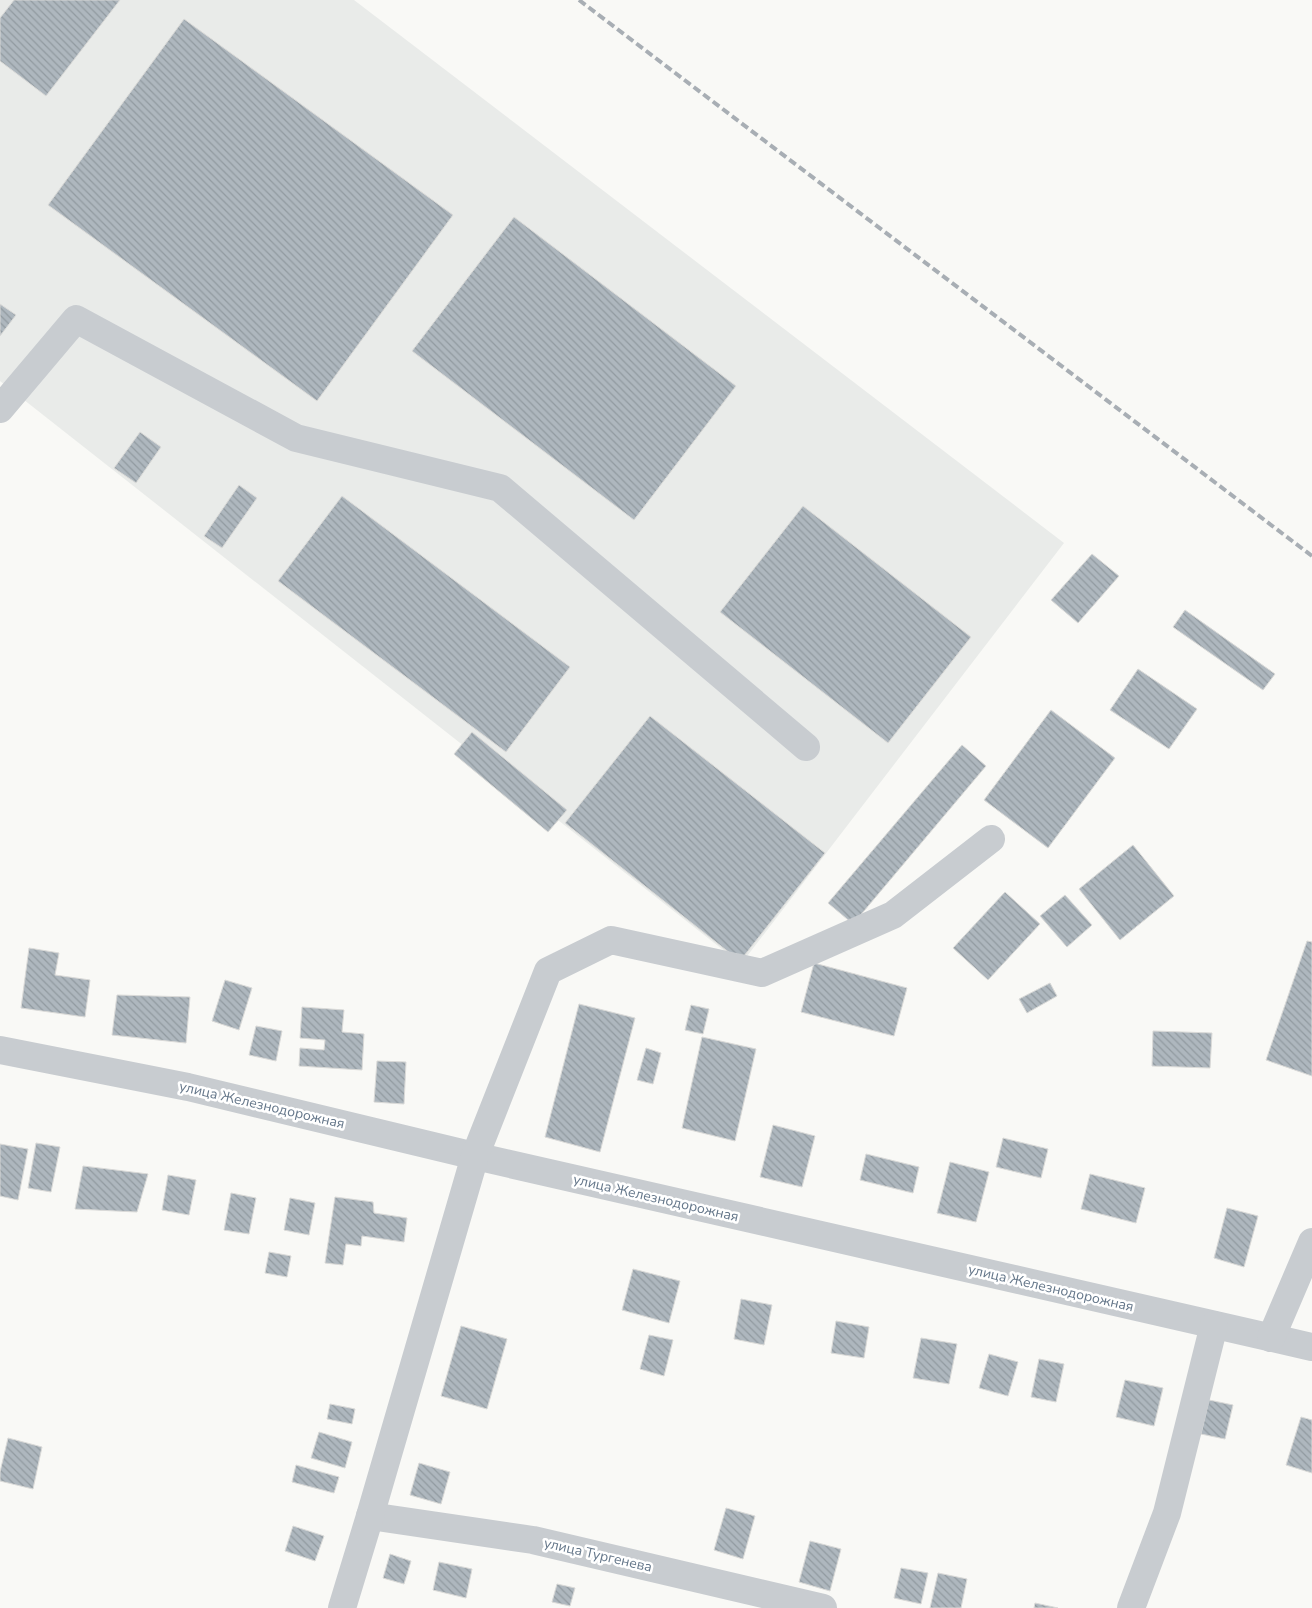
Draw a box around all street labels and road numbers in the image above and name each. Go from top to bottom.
street label: улица Железнодорожная [177,1077,347,1133]
street label: улица Железнодорожная [571,1170,741,1226]
street label: улица Железнодорожная [966,1260,1136,1316]
street label: улица Тургенева [542,1533,654,1577]

